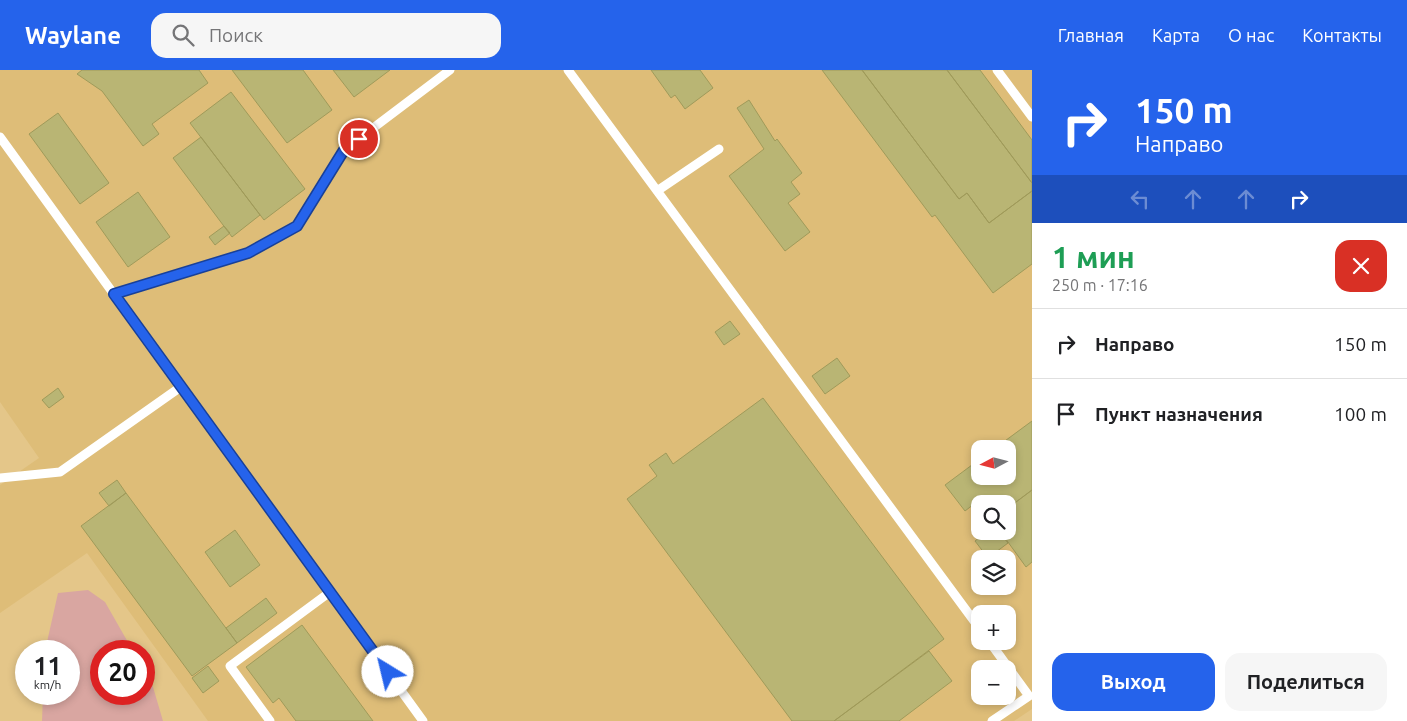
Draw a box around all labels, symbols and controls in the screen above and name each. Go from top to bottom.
search box [151,13,501,58]
icon: search [169,21,197,49]
text: Waylane [25,22,121,49]
text: Поиск [209,24,263,46]
text: Главная [1058,25,1124,45]
text: Карта [1152,25,1200,45]
text: О нас [1228,25,1274,45]
text: Контакты [1302,25,1382,45]
icon: right [1052,90,1117,155]
text: 150 m [1135,90,1233,130]
pin [338,118,380,160]
icon: arrive [345,125,373,153]
text: Направо [1135,131,1223,156]
icon: left [1126,185,1154,213]
icon: ahead [1179,185,1207,213]
icon: ahead [1232,185,1260,213]
icon: right [1285,185,1313,213]
text: 1 мин [1052,240,1135,274]
button: close [1335,240,1387,292]
text: 250 m · 17:16 [1052,276,1148,294]
icon: right [1052,330,1080,358]
text: Направо [1095,333,1175,355]
text: 150 m [1334,333,1387,355]
icon: arrive [1052,400,1080,428]
text: Пункт назначения [1095,403,1263,425]
text: 100 m [1334,403,1387,425]
north arrow [971,440,1016,485]
map controls [971,440,1016,705]
button: search [971,495,1016,540]
button: layers [971,550,1016,595]
button: + [971,605,1016,650]
speed limit sign: 20 [90,640,155,705]
position arrow [361,645,413,697]
text: 11 [33,652,62,680]
button: Выход [1052,653,1215,711]
button: Поделиться [1225,653,1387,711]
button: − [971,660,1016,705]
text: km/h [34,678,61,691]

